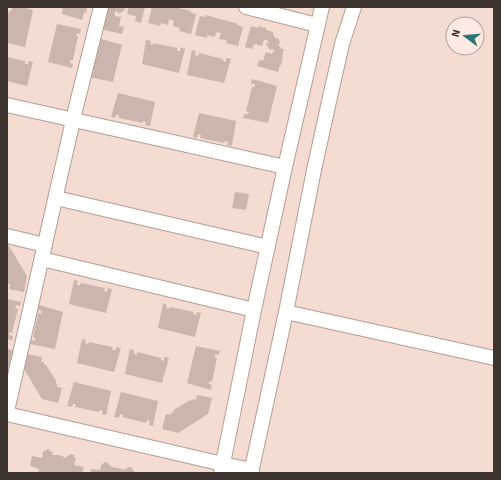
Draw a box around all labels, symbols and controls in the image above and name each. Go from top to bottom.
north arrow [445,16,485,56]
text: N [448,28,464,39]

